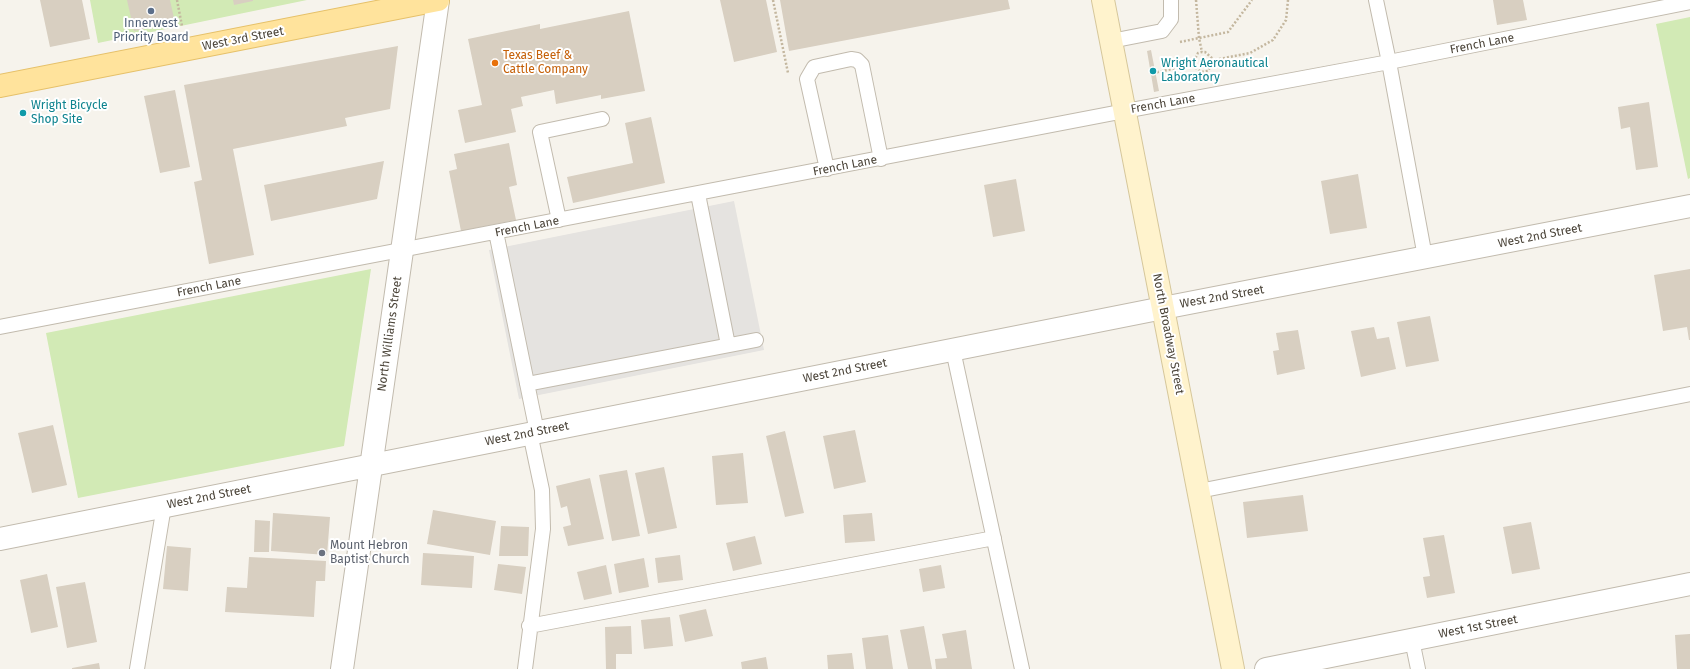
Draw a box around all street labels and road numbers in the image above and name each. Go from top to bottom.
street label: West 3rd Street [201,24,285,54]
street label: French Lane [1449,31,1515,57]
street label: French Lane [1130,91,1196,117]
street label: French Lane [812,153,878,179]
street label: French Lane [494,214,560,240]
street label: West 2nd Street [1497,221,1583,251]
street label: North Broadway Street [1149,272,1187,396]
street label: French Lane [176,274,242,300]
street label: North Williams Street [375,275,405,393]
street label: West 2nd Street [1179,283,1265,311]
street label: West 2nd Street [802,356,888,386]
street label: West 2nd Street [484,419,570,449]
street label: West 2nd Street [166,482,252,512]
street label: West 1st Street [1437,612,1519,642]

